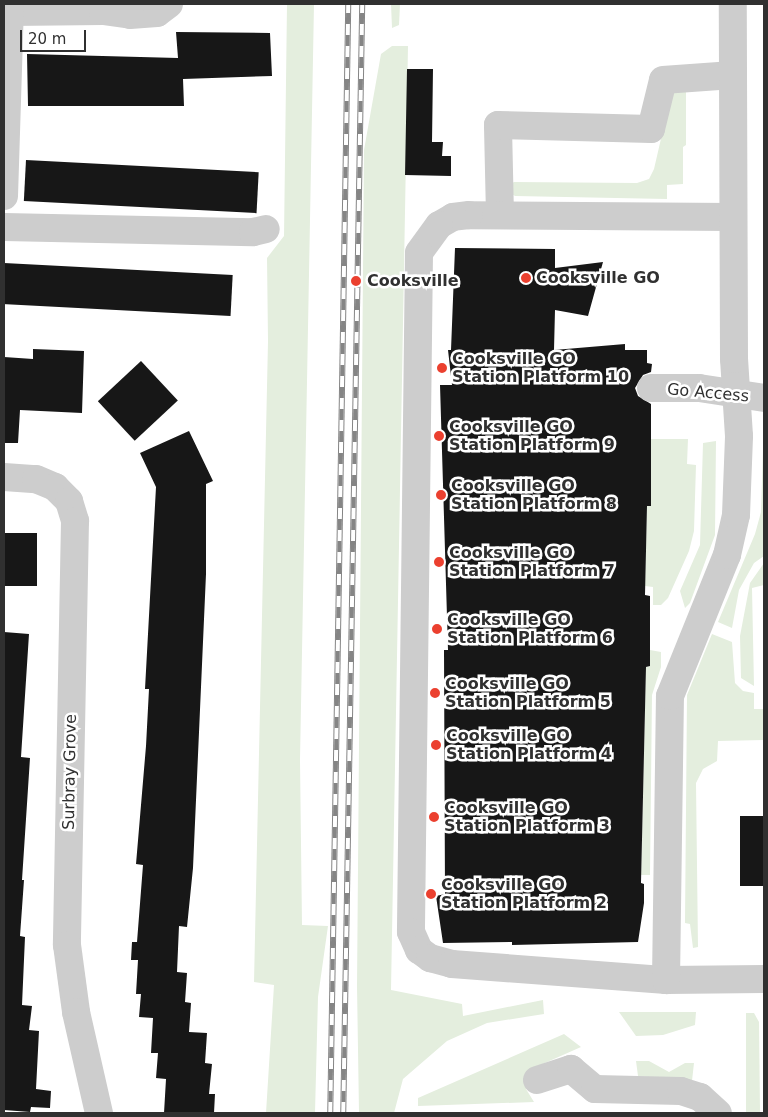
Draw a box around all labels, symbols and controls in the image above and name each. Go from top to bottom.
scale bar [22,20,89,52]
text: 20 m [28,30,66,48]
place label: Cooksville GO [536,268,660,288]
place label: Cooksville [367,271,459,291]
marker: Cooksville GO [520,272,532,284]
marker: Cooksville [349,274,363,288]
place label: Cooksville GO Station Platform 10 [452,349,629,387]
marker: Cooksville GO Station Platform 10 [436,362,448,374]
street label: Go Access [666,380,750,406]
place label: Cooksville GO Station Platform 9 [449,417,615,455]
marker: Cooksville GO Station Platform 9 [433,430,445,442]
place label: Cooksville GO Station Platform 8 [451,476,617,514]
marker: Cooksville GO Station Platform 8 [435,489,447,501]
place label: Cooksville GO Station Platform 7 [449,543,615,581]
marker: Cooksville GO Station Platform 7 [433,556,445,568]
place label: Cooksville GO Station Platform 6 [447,610,613,648]
marker: Cooksville GO Station Platform 6 [431,623,443,635]
place label: Cooksville GO Station Platform 5 [445,674,611,712]
marker: Cooksville GO Station Platform 5 [429,687,441,699]
street label: Surbray Grove [59,714,81,830]
place label: Cooksville GO Station Platform 4 [446,726,612,764]
marker: Cooksville GO Station Platform 4 [430,739,442,751]
place label: Cooksville GO Station Platform 3 [444,798,610,836]
marker: Cooksville GO Station Platform 3 [428,811,440,823]
place label: Cooksville GO Station Platform 2 [441,875,607,913]
marker: Cooksville GO Station Platform 2 [425,888,437,900]

